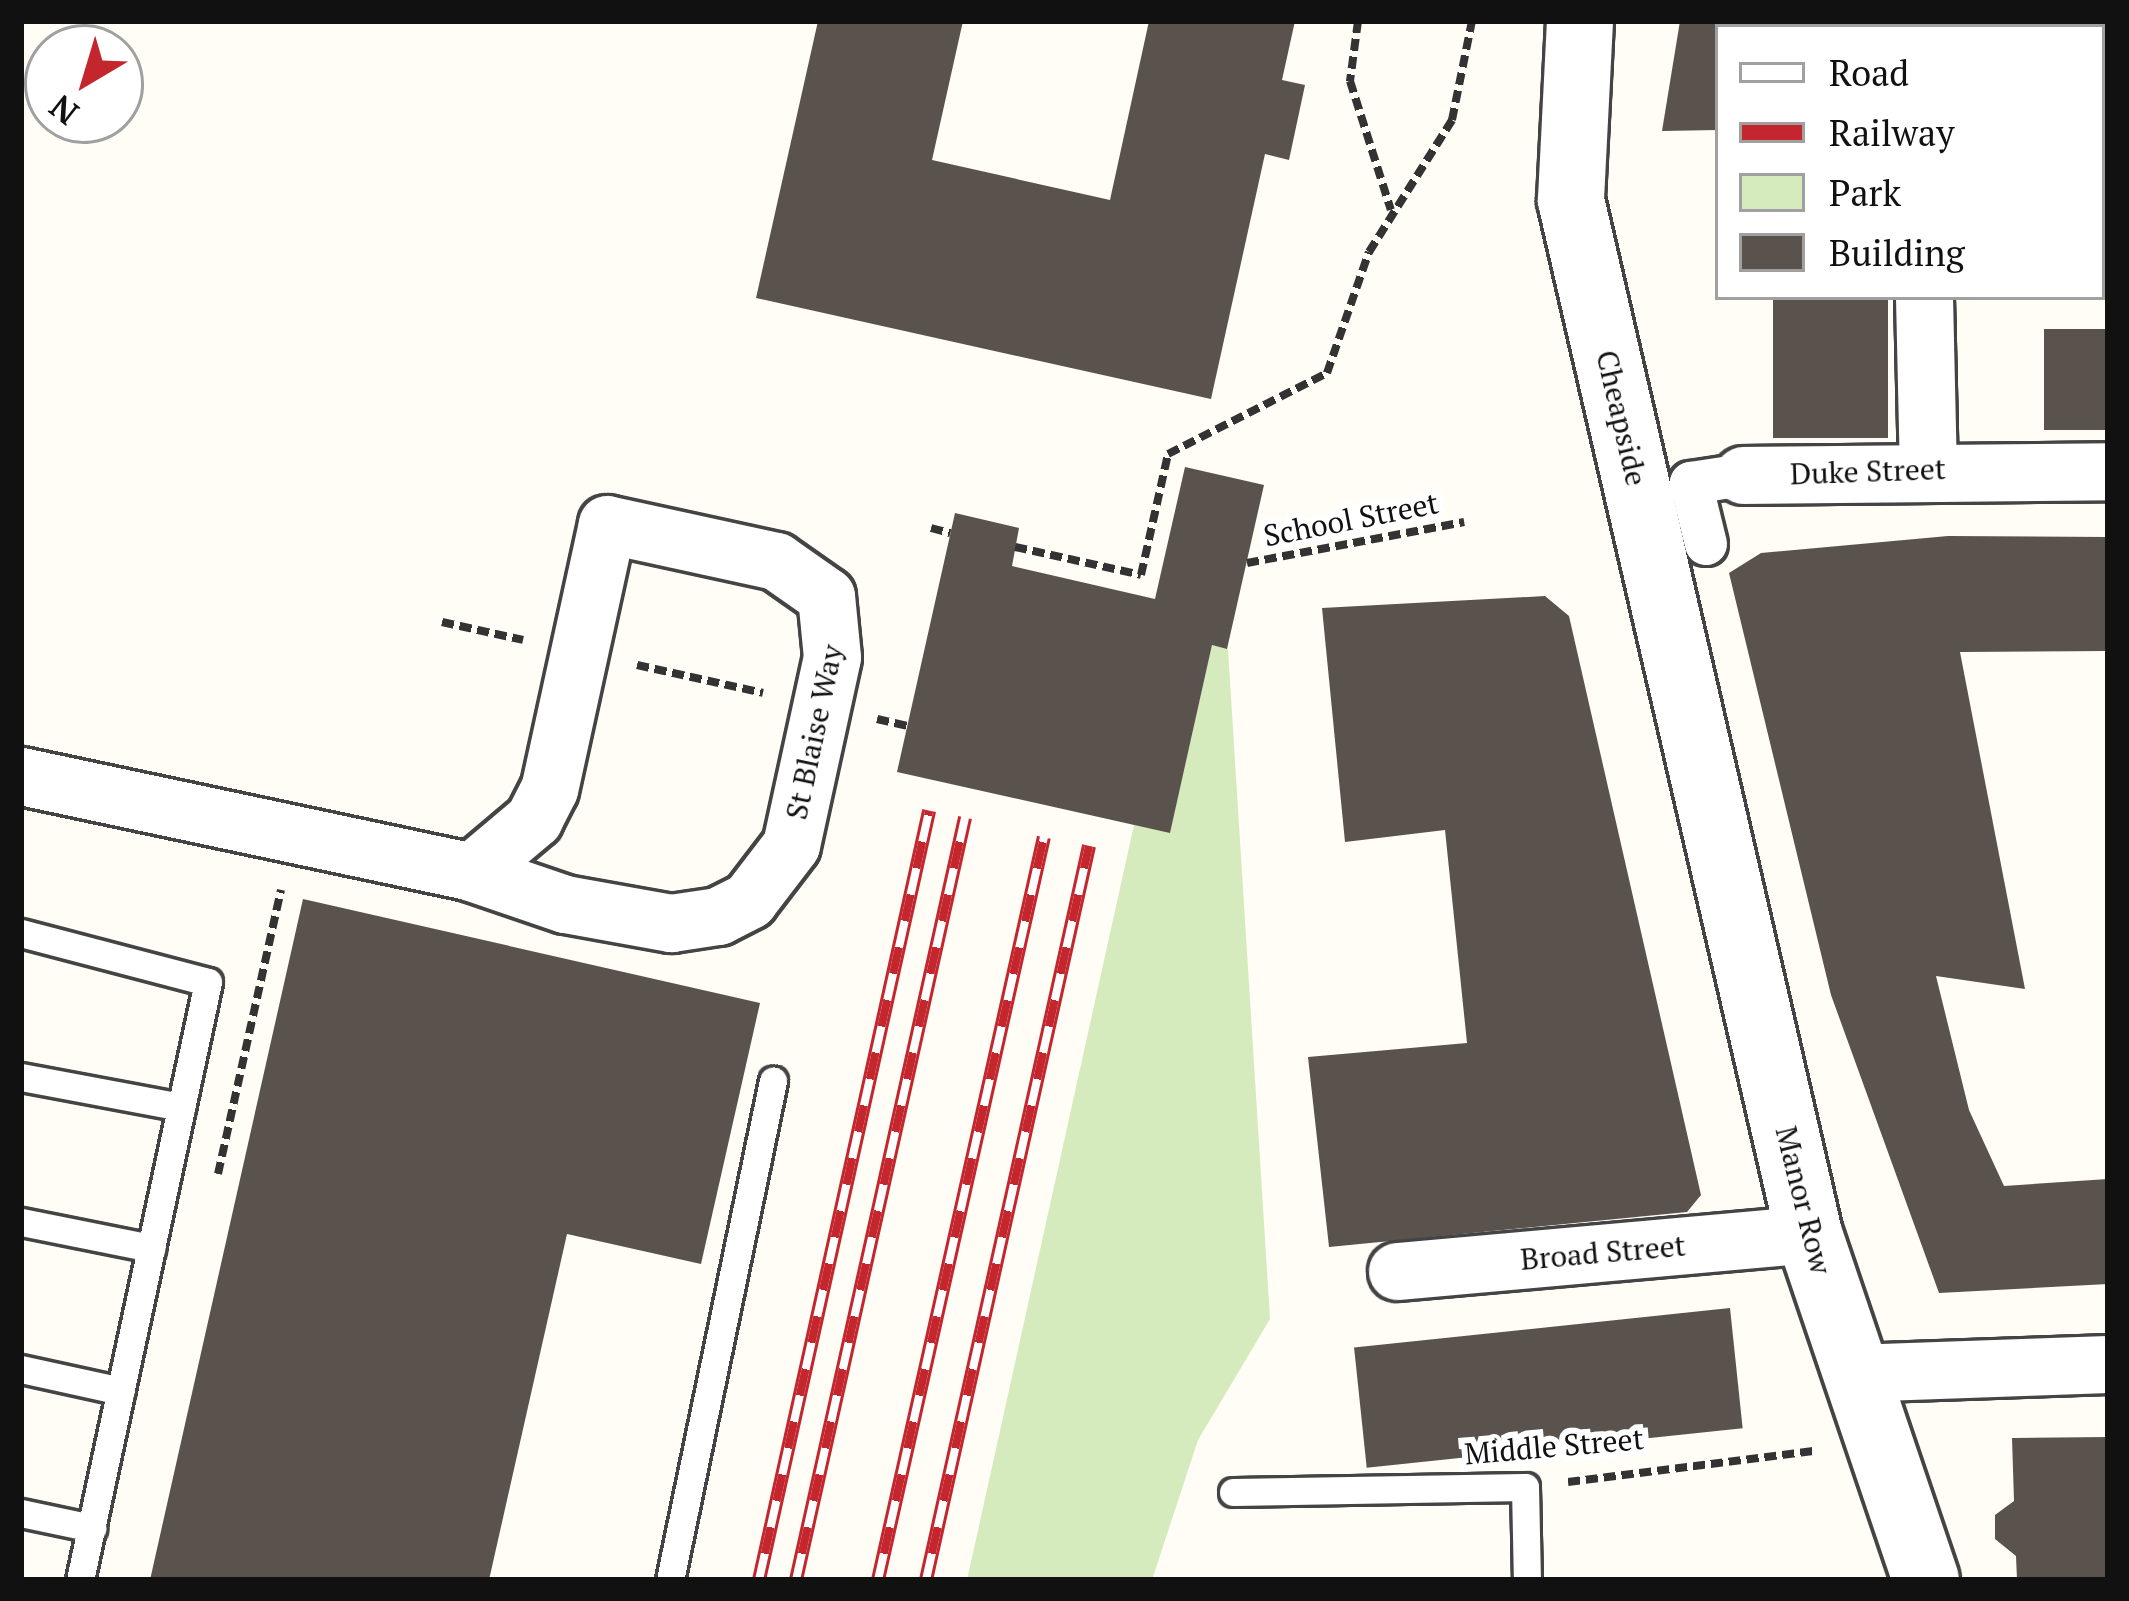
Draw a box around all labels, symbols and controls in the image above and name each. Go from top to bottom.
north arrow [24,24,144,144]
legend [1715,24,2105,300]
text: Road [1829,49,1909,96]
text: N [40,86,86,135]
text: Railway [1829,109,1954,156]
text: Park [1829,169,1901,216]
text: Building [1829,229,1965,276]
street label: Cheapside [1589,347,1655,489]
street label: Duke Street [1789,450,1947,492]
street label: School Street [1261,484,1441,554]
street label: St Blaise Way [778,641,850,823]
street label: Manor Row [1768,1122,1840,1278]
street label: Broad Street [1519,1227,1687,1277]
street label: Middle Street [1463,1420,1645,1472]

